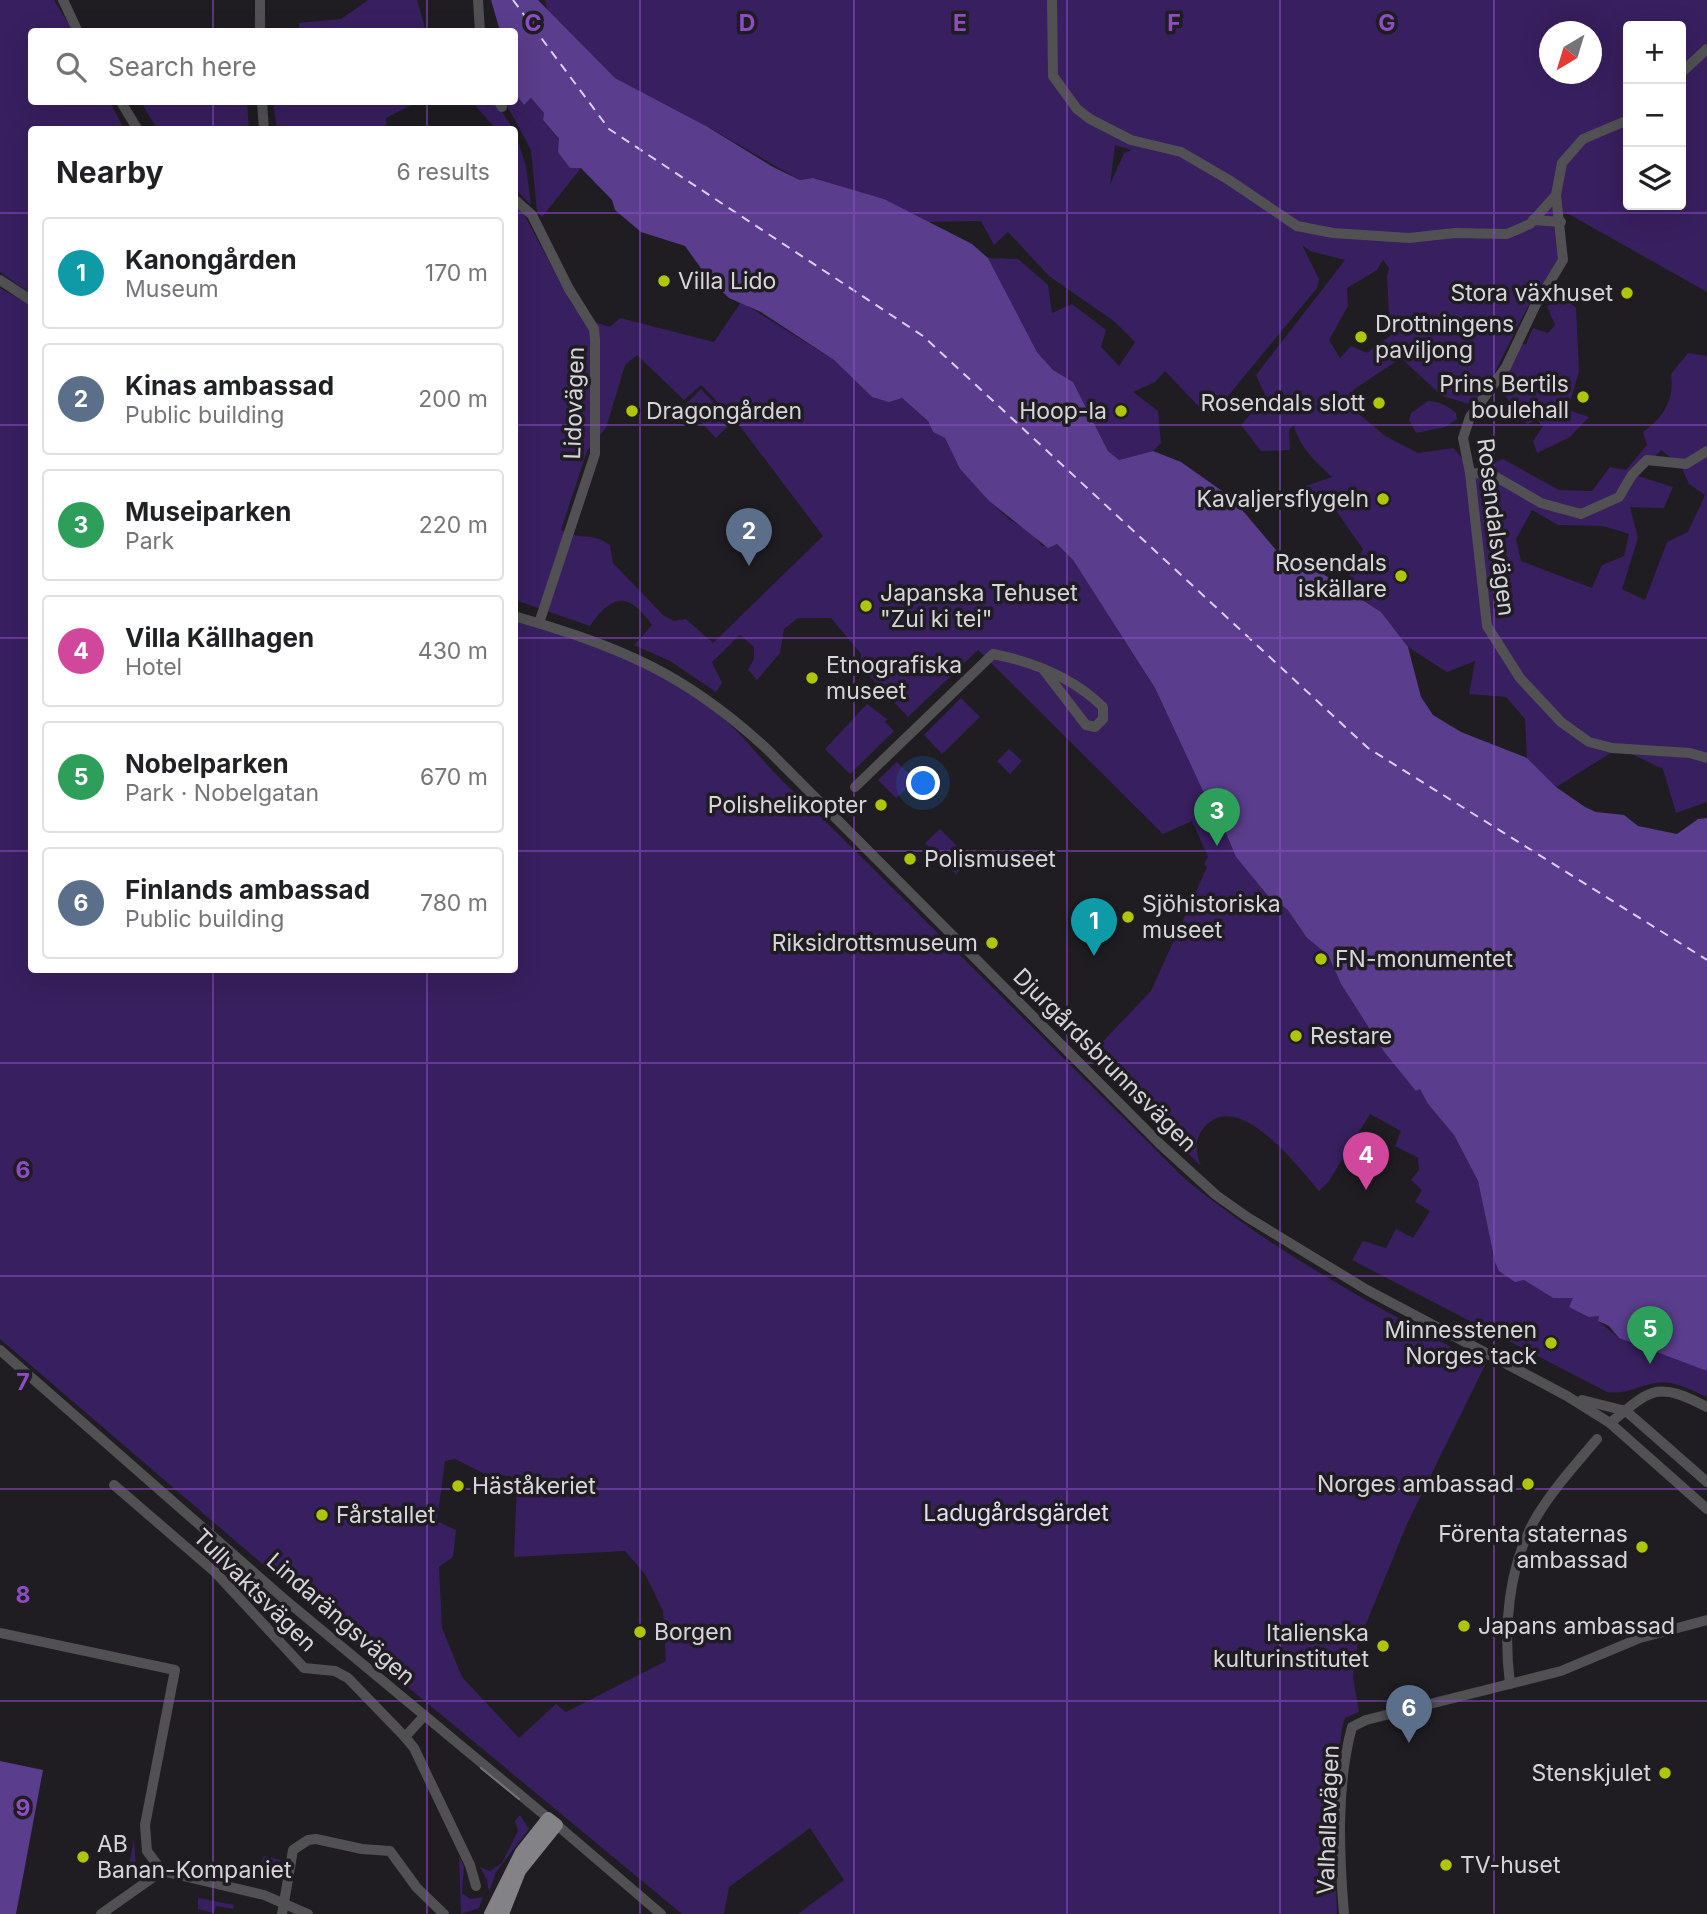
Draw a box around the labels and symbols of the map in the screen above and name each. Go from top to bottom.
text: C [524,9,542,37]
text: D [739,9,755,37]
text: E [953,9,967,37]
text: F [1167,9,1181,37]
text: G [1378,9,1396,37]
north arrow [1539,21,1602,84]
place label: Villa Lido [678,267,776,295]
marker: Villa Lido [656,273,672,289]
place label: Stora växhuset [1451,279,1613,307]
marker: Stora växhuset [1619,285,1635,301]
place label: Drottningens paviljong [1375,310,1514,364]
marker: Drottningens paviljong [1353,329,1369,345]
street label: Lidovägen [558,346,590,460]
place label: Prins Bertils boulehall [1439,370,1569,424]
place label: Rosendals slott [1200,389,1365,417]
marker: Prins Bertils boulehall [1575,389,1591,405]
marker: Rosendals slott [1371,395,1387,411]
place label: Dragongården [646,397,802,425]
place label: Hoop-la [1019,397,1107,425]
marker: Dragongården [624,403,640,419]
marker: Hoop-la [1113,403,1129,419]
street label: Rosendalsvägen [1471,436,1521,618]
place label: Kavaljersflygeln [1197,485,1369,513]
marker: Kavaljersflygeln [1375,491,1391,507]
pin: 2 [726,508,772,566]
place label: Rosendals iskällare [1275,549,1387,603]
marker: Rosendals iskällare [1393,568,1409,584]
place label: Japanska Tehuset "Zui ki tei" [880,579,1078,633]
marker: Japanska Tehuset "Zui ki tei" [858,598,874,614]
place label: Etnografiska museet [826,651,962,705]
marker: Etnografiska museet [804,670,820,686]
your location [906,766,940,800]
pin: 3 [1194,788,1240,846]
place label: Polishelikopter [708,791,867,819]
marker: Polishelikopter [873,797,889,813]
place label: Polismuseet [924,845,1056,873]
marker: Polismuseet [902,851,918,867]
place label: Sjöhistoriska museet [1142,890,1281,944]
pin: 1 [1071,898,1117,956]
marker: Sjöhistoriska museet [1120,909,1136,925]
place label: Riksidrottsmuseum [772,929,978,957]
marker: Riksidrottsmuseum [984,935,1000,951]
place label: FN-monumentet [1335,945,1513,973]
marker: FN-monumentet [1313,951,1329,967]
street label: Djurgårdsbrunnsvägen [1007,962,1203,1158]
place label: Restare [1310,1022,1392,1050]
marker: Restare [1288,1028,1304,1044]
pin: 4 [1343,1132,1389,1190]
text: 6 [16,1156,30,1184]
pin: 5 [1627,1306,1673,1364]
place label: Minnesstenen Norges tack [1384,1316,1537,1370]
marker: Minnesstenen Norges tack [1543,1335,1559,1351]
text: 7 [16,1368,30,1396]
place label: Norges ambassad [1317,1470,1514,1498]
place label: Häståkeriet [472,1472,596,1500]
marker: Norges ambassad [1520,1476,1536,1492]
marker: Häståkeriet [450,1478,466,1494]
park label: Ladugårdsgärdet [923,1499,1109,1527]
place label: Fårstallet [336,1501,436,1529]
marker: Fårstallet [314,1507,330,1523]
place label: Förenta staternas ambassad [1438,1520,1628,1574]
street label: Tullvaktsvägen [188,1523,322,1657]
marker: Förenta staternas ambassad [1634,1539,1650,1555]
street label: Lindarängsvägen [261,1547,421,1691]
text: 8 [16,1581,30,1609]
place label: Japans ambassad [1478,1612,1675,1640]
place label: Borgen [654,1618,732,1646]
marker: Japans ambassad [1456,1618,1472,1634]
place label: Italienska kulturinstitutet [1213,1619,1369,1673]
marker: Borgen [632,1624,648,1640]
marker: Italienska kulturinstitutet [1375,1638,1391,1654]
pin: 6 [1386,1685,1432,1743]
street label: Valhallavägen [1311,1744,1345,1896]
place label: Stenskjulet [1532,1759,1651,1787]
marker: Stenskjulet [1657,1765,1673,1781]
text: 9 [16,1794,30,1822]
place label: AB Banan-Kompaniet [97,1830,292,1884]
marker: AB Banan-Kompaniet [75,1849,91,1865]
place label: TV-huset [1460,1851,1561,1879]
marker: TV-huset [1438,1857,1454,1873]

